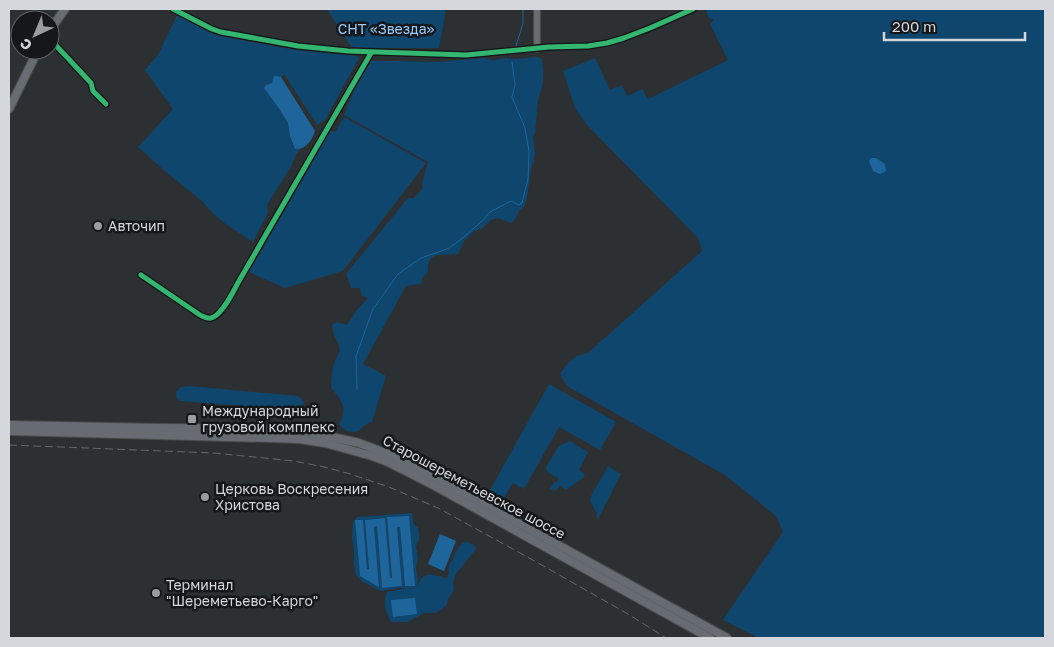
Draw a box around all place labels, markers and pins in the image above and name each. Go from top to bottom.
place label: Авточип [108,217,165,234]
marker: Авточип [92,220,104,232]
place label: Международный грузовой комплекс [202,402,335,435]
marker: Международный грузовой комплекс [186,413,198,425]
place label: Церковь Воскресения Христова [215,480,368,513]
marker: Церковь Воскресения Христова [199,491,211,503]
place label: Терминал "Шереметьево-Карго" [166,576,318,609]
marker: Терминал "Шереметьево-Карго" [150,587,162,599]

